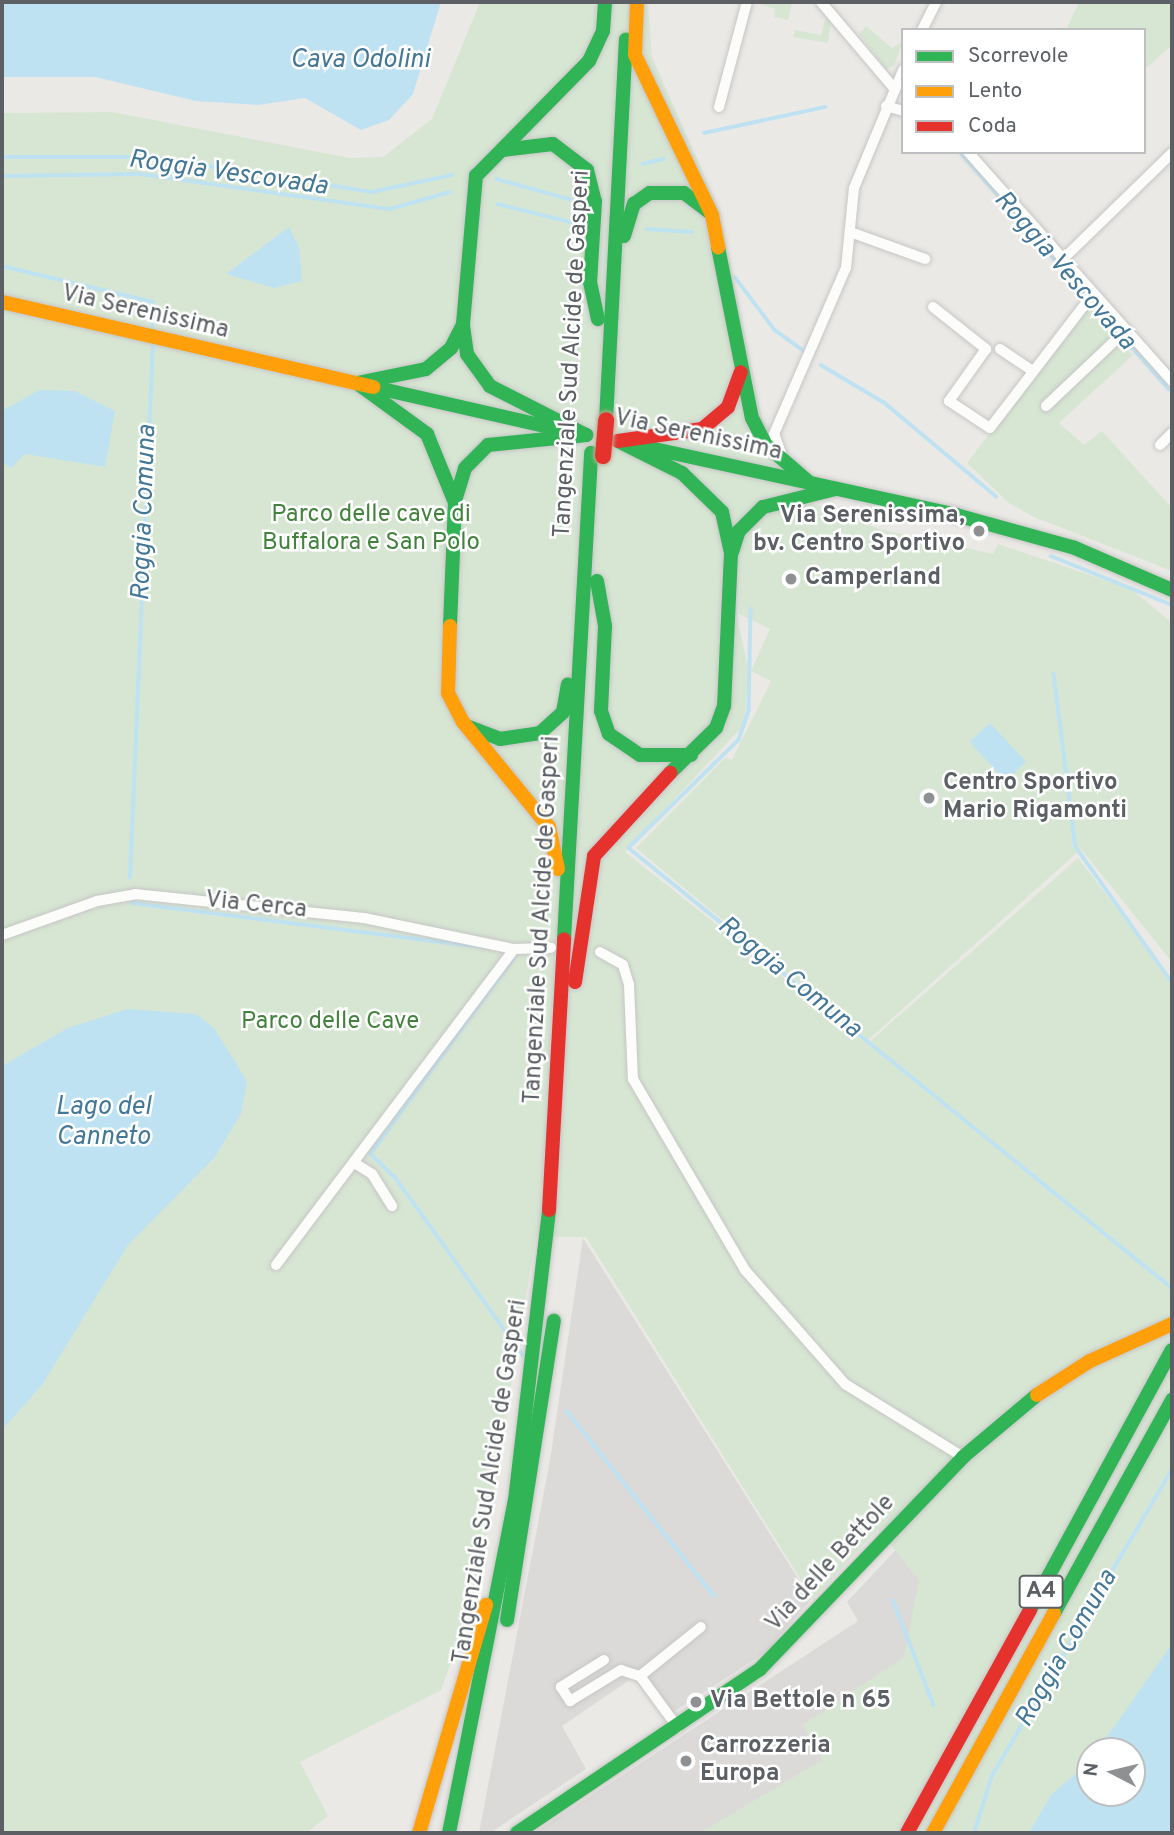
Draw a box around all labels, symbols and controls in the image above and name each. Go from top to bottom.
legend [901,28,1146,154]
text: Scorrevole [968,43,1068,70]
water label: Cava Odolini [290,45,430,77]
text: Lento [968,78,1022,105]
text: Coda [968,113,1017,140]
water label: Roggia Vescovada [126,145,330,203]
street label: Tangenziale Sud Alcide de Gasperi [549,169,597,539]
water label: Roggia Vescovada [986,185,1142,357]
street label: Via Serenissima [59,280,231,346]
street label: Via Serenissima [612,404,784,468]
water label: Roggia Comuna [126,424,164,602]
park label: Parco delle cave di Buffalora e San Polo [262,502,480,558]
place label: Via Serenissima, bv. Centro Sportivo [753,503,965,559]
marker: Via Serenissima, bv. Centro Sportivo [971,523,987,539]
place label: Camperland [805,565,941,593]
marker: Camperland [783,571,799,587]
street label: Tangenziale Sud Alcide de Gasperi [519,735,567,1105]
place label: Centro Sportivo Mario Rigamonti [943,770,1127,826]
marker: Centro Sportivo Mario Rigamonti [921,790,937,806]
street label: Via Cerca [204,886,308,926]
water label: Roggia Comuna [711,910,867,1046]
park label: Parco delle Cave [241,1009,419,1037]
water label: Lago del Canneto [55,1092,151,1154]
street label: Tangenziale Sud Alcide de Gasperi [448,1297,534,1667]
street label: Via delle Bettole [760,1490,902,1638]
water label: Roggia Comuna [1009,1565,1125,1733]
road number: A4 [1018,1572,1064,1611]
place label: Via Bettole n 65 [710,1688,891,1716]
marker: Via Bettole n 65 [688,1694,704,1710]
place label: Carrozzeria Europa [700,1733,831,1789]
north arrow [1076,1737,1146,1807]
marker: Carrozzeria Europa [678,1753,694,1769]
text: N [1079,1761,1105,1778]

